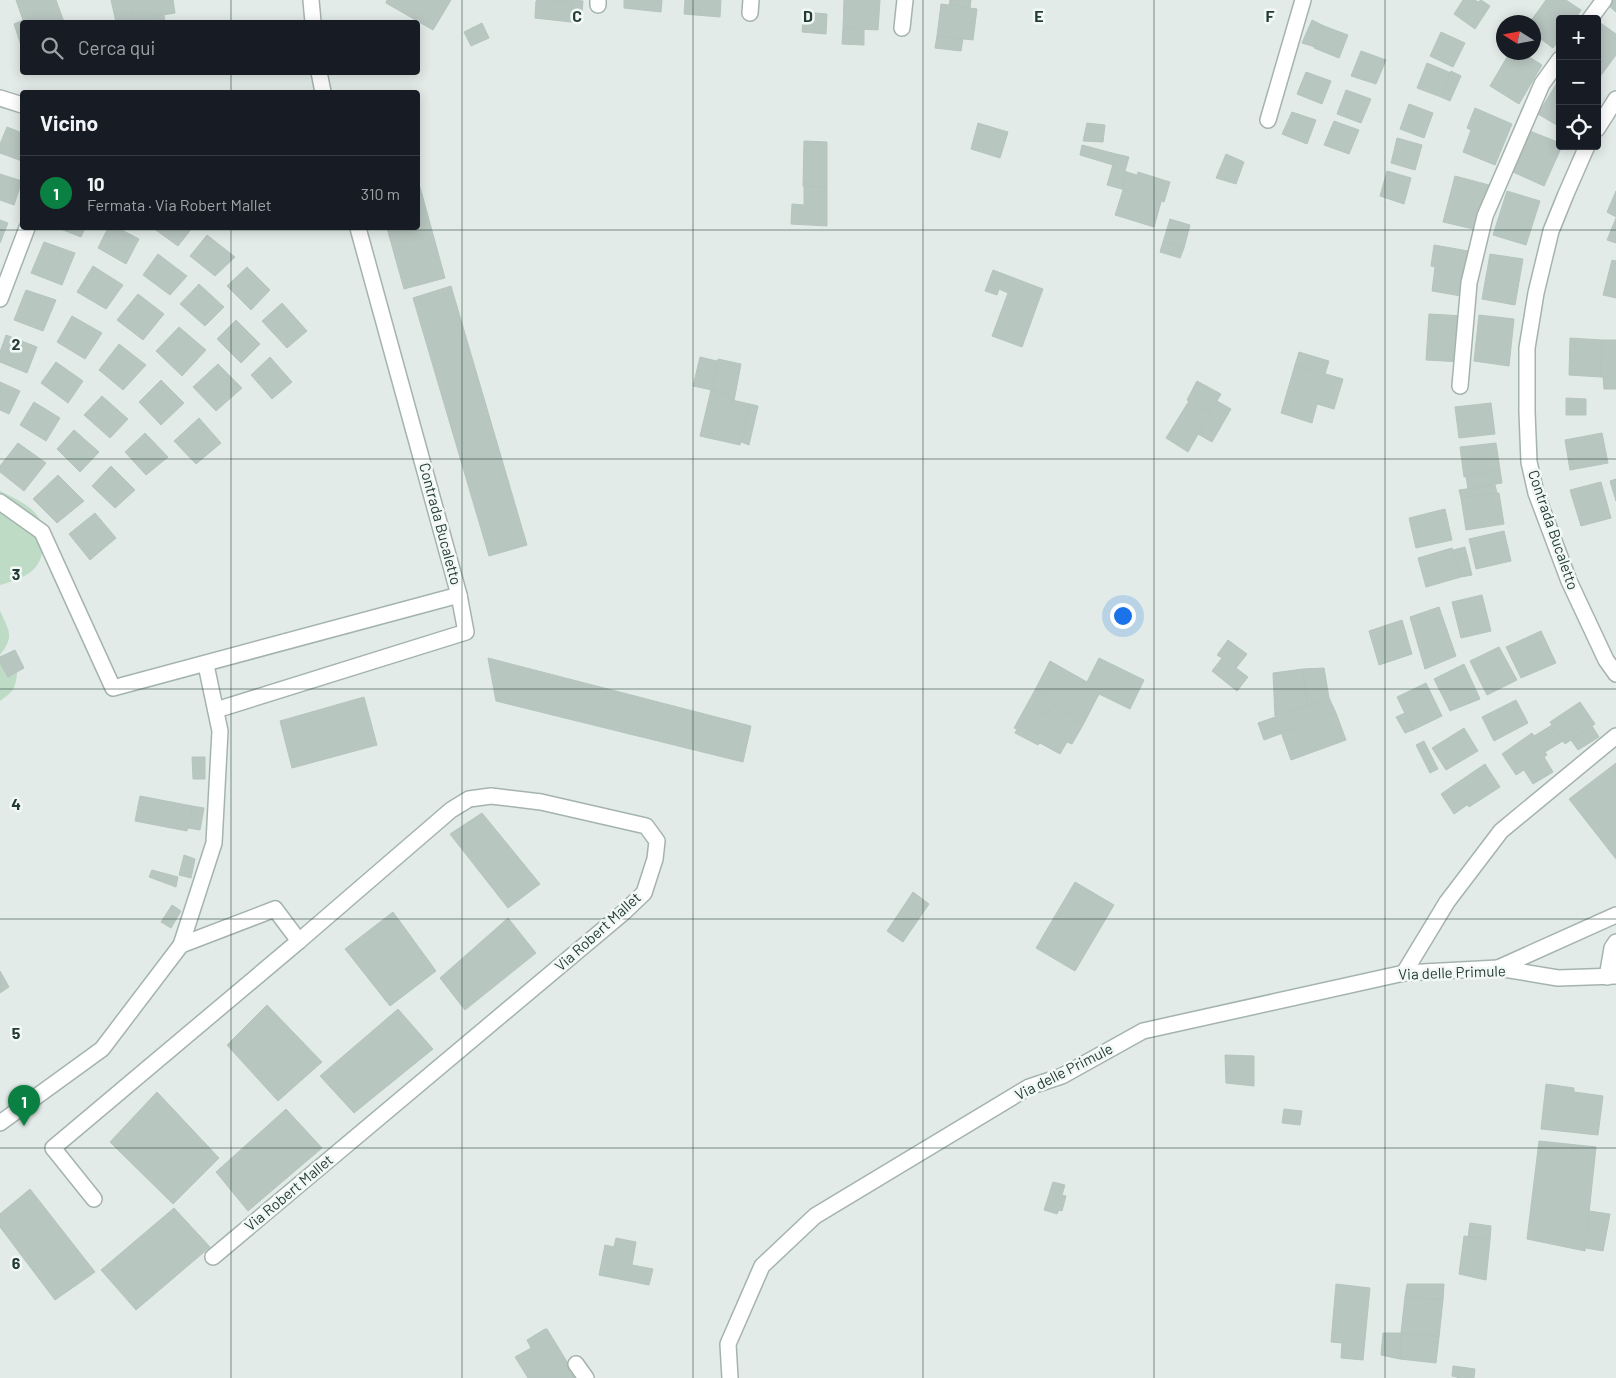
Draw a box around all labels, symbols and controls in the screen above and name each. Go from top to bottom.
text: C [572,6,582,25]
text: D [803,6,813,25]
text: E [1034,6,1044,25]
text: F [1266,6,1275,25]
north arrow [1496,15,1541,60]
map controls [1556,15,1601,150]
button: + [1556,15,1601,60]
search box [20,20,420,75]
icon: search [38,34,66,62]
text: Cerca qui [78,36,155,59]
button: − [1556,60,1601,105]
button: locate [1556,105,1601,150]
text: Vicino [40,110,98,135]
text: 10 [87,172,105,195]
text: 1 [53,184,59,203]
text: 310 m [361,184,400,203]
text: Fermata · Via Robert Mallet [87,195,272,214]
text: 2 [12,334,21,353]
street label: Contrada Bucaletto [416,461,466,587]
street label: Contrada Bucaletto [1525,467,1583,592]
text: 3 [12,564,20,583]
your location [1110,603,1136,629]
text: 4 [11,794,21,813]
street label: Via Robert Mallet [551,888,644,975]
street label: Via delle Primule [1398,961,1506,983]
text: 5 [12,1023,21,1042]
street label: Via delle Primule [1012,1039,1116,1104]
pin: 1 [8,1085,40,1126]
street label: Via Robert Mallet [241,1150,336,1234]
text: 6 [12,1253,21,1272]

